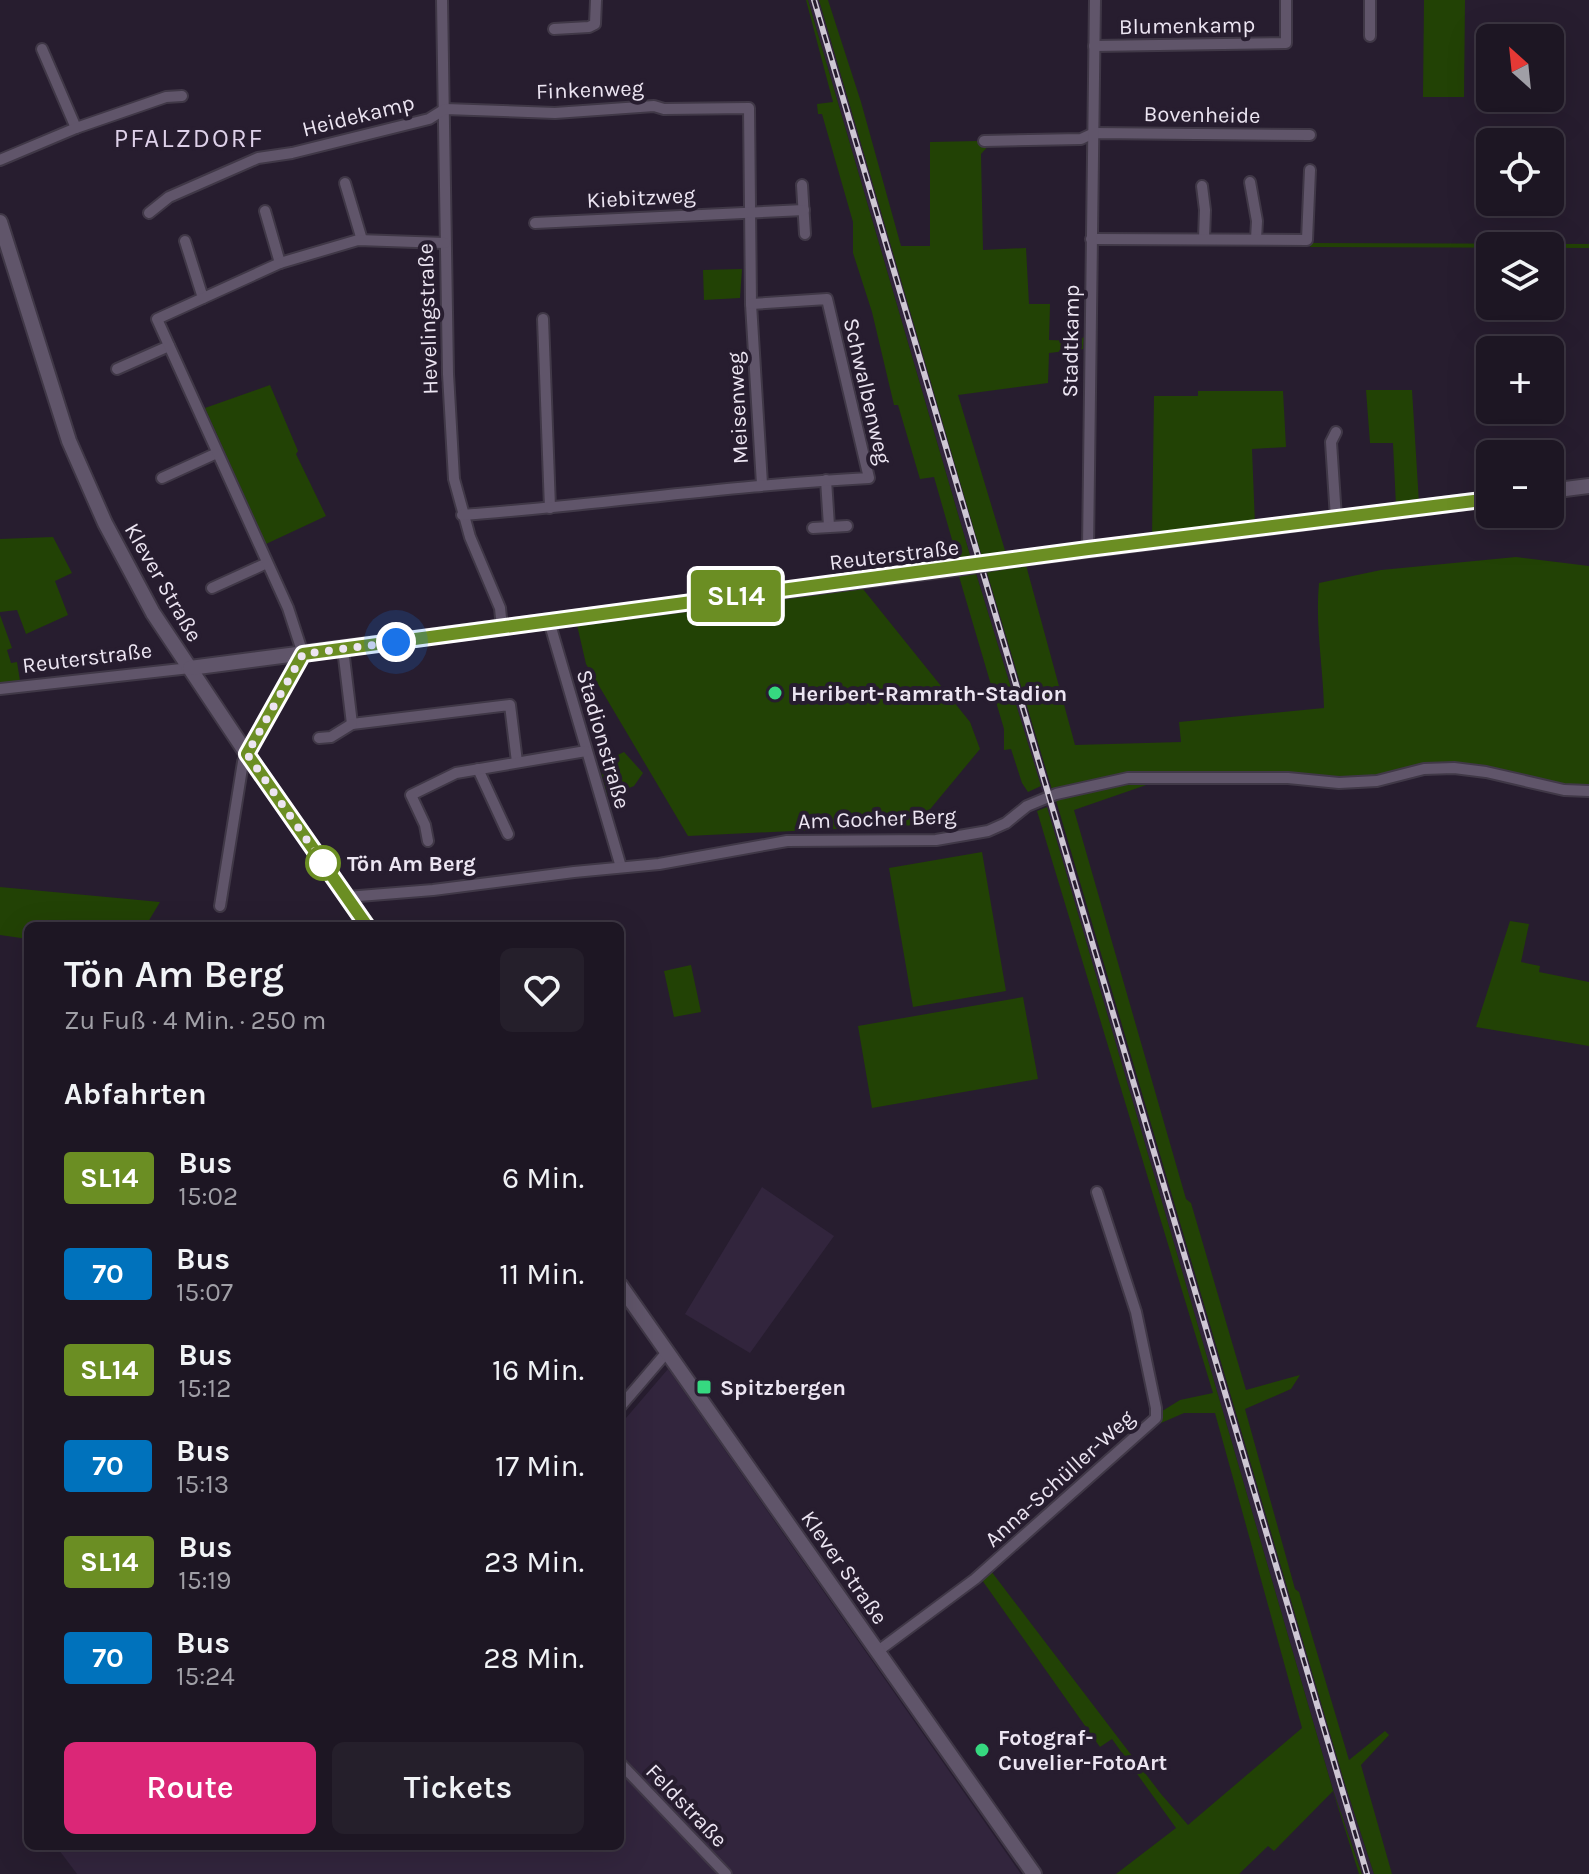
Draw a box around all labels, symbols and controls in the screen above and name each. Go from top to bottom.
street label: Blumenkamp [1119,12,1255,40]
north arrow [1476,24,1564,112]
map controls [1476,24,1564,528]
street label: Finkenweg [536,75,645,105]
street label: Heidekamp [299,89,417,142]
street label: Bovenheide [1143,101,1261,129]
district label: PFALZDORF [114,123,264,154]
button: locate [1476,128,1564,216]
street label: Kiebitzweg [586,182,697,214]
button: layers [1476,232,1564,320]
street label: Hevelingstraße [412,243,444,395]
street label: Stadtkamp [1057,284,1085,398]
street label: Schwalbenweg [838,316,897,467]
button: + [1476,336,1564,424]
street label: Meisenweg [722,351,754,465]
button: − [1476,440,1564,528]
street label: Klever Straße [119,519,208,646]
street label: Reuterstraße [828,534,960,576]
line badge: SL14 [680,570,792,622]
text: SL14 [707,579,765,612]
your location [376,622,416,662]
street label: Reuterstraße [21,637,153,679]
street label: Stadionstraße [571,667,635,812]
place label: Heribert-Ramrath-Stadion [791,681,1067,707]
marker: Heribert-Ramrath-Stadion [766,684,784,702]
street label: Am Gocher Berg [797,803,957,835]
marker: Tön Am Berg [306,846,340,880]
place label: Tön Am Berg [347,851,476,877]
button: heart [500,948,584,1032]
text: Tön Am Berg [64,952,284,997]
text: Zu Fuß · 4 Min. · 250 m [64,1005,326,1036]
text: Abfahrten [64,1076,207,1112]
text: Bus [178,1145,232,1181]
text: 6 Min. [502,1160,584,1196]
text: SL14 [80,1161,138,1194]
text: 15:02 [178,1181,238,1212]
text: Bus [176,1241,230,1277]
text: 11 Min. [499,1256,584,1292]
text: 70 [92,1257,124,1290]
text: 15:07 [176,1277,233,1308]
text: Bus [178,1337,232,1373]
text: 16 Min. [492,1352,584,1388]
text: SL14 [80,1353,138,1386]
text: 15:12 [178,1373,231,1404]
place label: Spitzbergen [720,1375,846,1401]
marker: Spitzbergen [695,1378,713,1396]
street label: Anna-Schüller-Weg [980,1404,1140,1553]
text: Bus [176,1433,230,1469]
text: 17 Min. [495,1448,584,1484]
text: 70 [92,1449,124,1482]
text: 15:13 [176,1469,229,1500]
street label: Klever Straße [795,1506,893,1629]
text: Bus [178,1529,232,1565]
text: 23 Min. [484,1544,584,1580]
text: SL14 [80,1545,138,1578]
text: 15:19 [178,1565,231,1596]
text: Bus [176,1625,230,1661]
text: 28 Min. [483,1640,584,1676]
text: 70 [92,1641,124,1674]
text: 15:24 [176,1661,235,1692]
place label: Fotograf- Cuvelier-FotoArt [998,1725,1168,1776]
marker: Fotograf- Cuvelier-FotoArt [973,1741,991,1759]
button: Route [64,1742,316,1834]
button: Tickets [332,1742,584,1834]
street label: Feldstraße [640,1758,732,1853]

